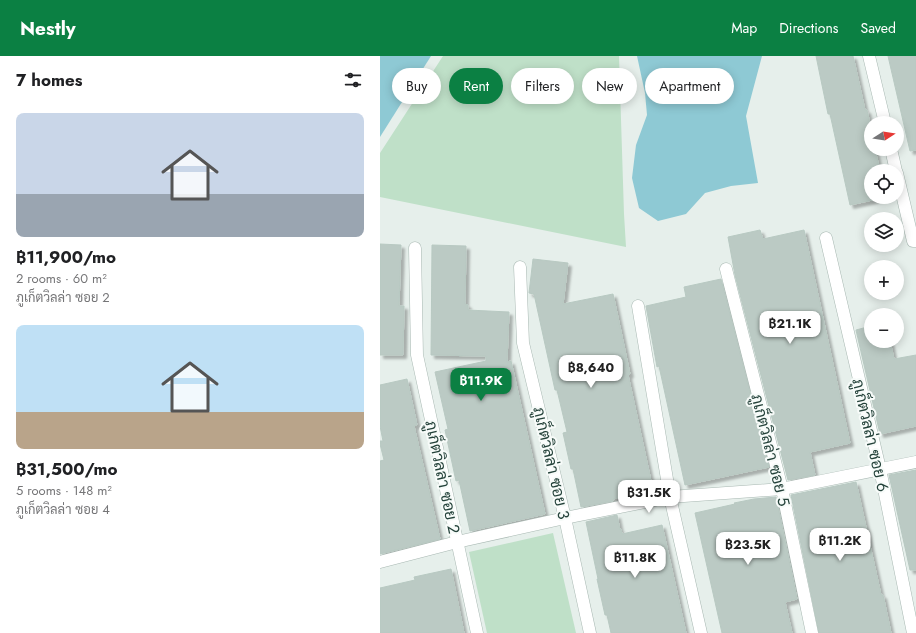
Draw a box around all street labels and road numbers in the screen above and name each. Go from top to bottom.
street label: ภูเก็ตวิลล่า ซอย 6 [846,376,897,494]
street label: ภูเก็ตวิลล่า ซอย 5 [745,391,798,509]
street label: ภูเก็ตวิลล่า ซอย 3 [527,404,578,522]
street label: ภูเก็ตวิลล่า ซอย 2 [419,418,468,536]

